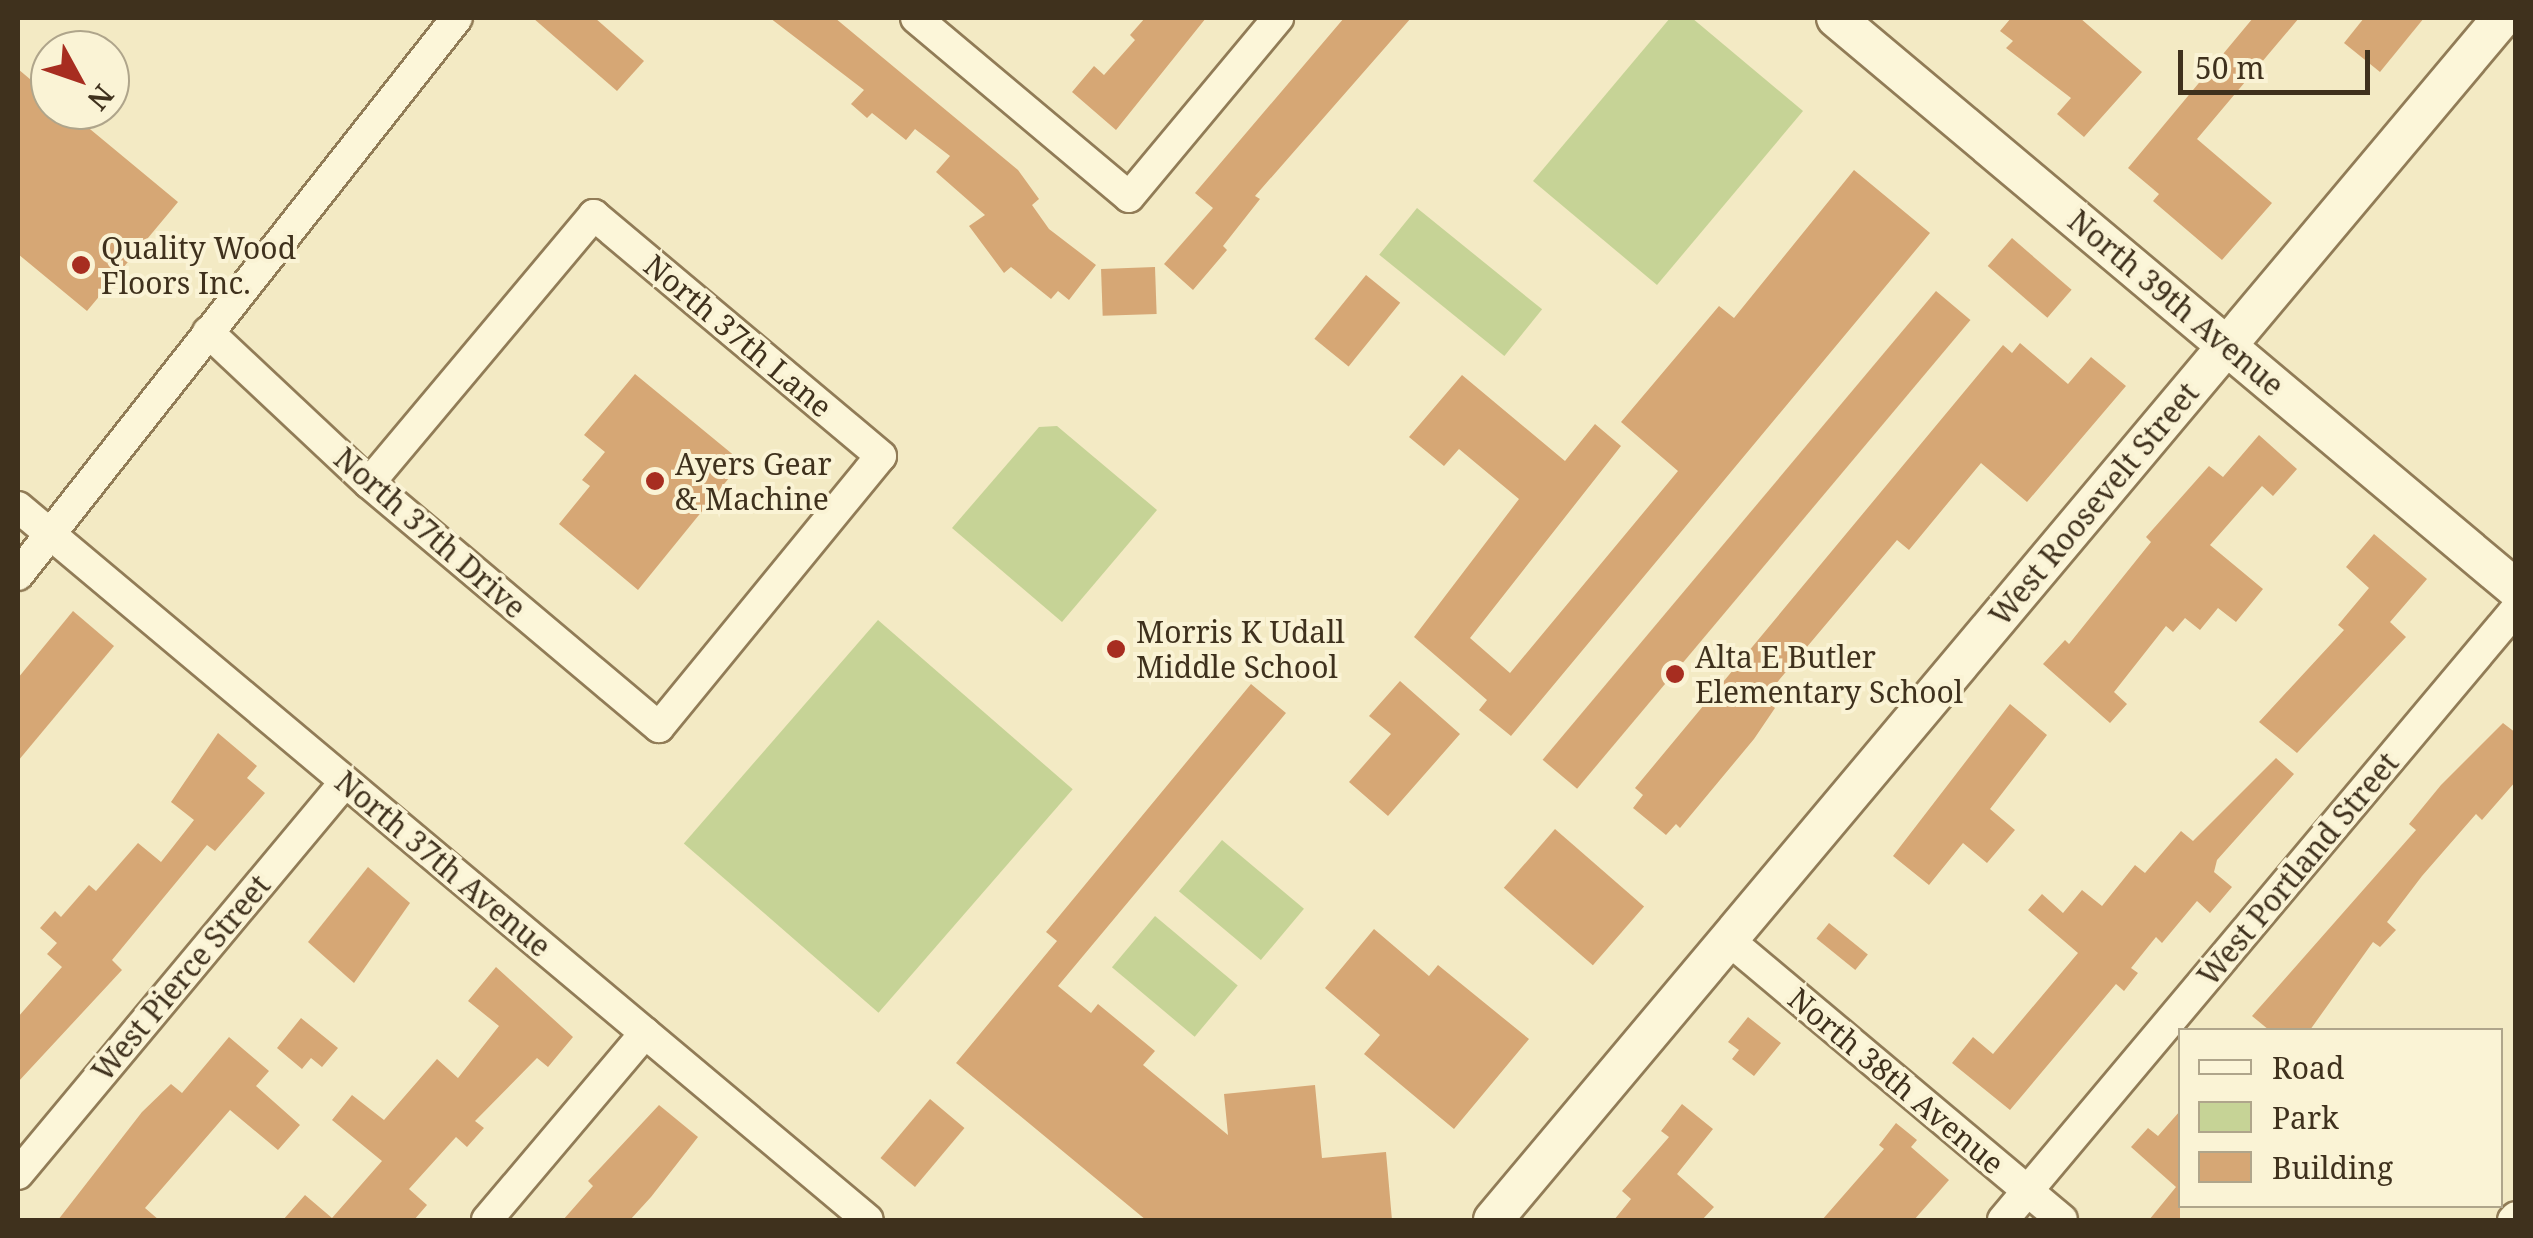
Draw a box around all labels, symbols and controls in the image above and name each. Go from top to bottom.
north arrow [30,30,130,130]
scale bar [2183,30,2376,92]
text: 50 m [2195,47,2265,88]
text: N [80,77,123,119]
street label: North 39th Avenue [2061,202,2291,404]
place label: Quality Wood Floors Inc. [101,230,296,300]
street label: North 37th Lane [637,247,839,425]
marker: Quality Wood Floors Inc. [70,254,92,276]
street label: West Roosevelt Street [1982,375,2206,633]
street label: North 37th Drive [327,440,533,626]
place label: Ayers Gear & Machine [675,446,832,516]
marker: Ayers Gear & Machine [644,470,666,492]
place label: Morris K Udall Middle School [1136,614,1345,684]
marker: Morris K Udall Middle School [1105,638,1127,660]
place label: Alta E Butler Elementary School [1695,639,1963,710]
marker: Alta E Butler Elementary School [1664,663,1686,685]
street label: West Portland Street [2190,745,2406,993]
street label: North 37th Avenue [328,763,558,965]
street label: West Pierce Street [84,868,278,1088]
street label: North 38th Avenue [1781,980,2011,1182]
legend [2178,1028,2503,1208]
text: Road [2272,1047,2344,1088]
text: Park [2272,1097,2339,1138]
text: Building [2272,1147,2393,1188]

